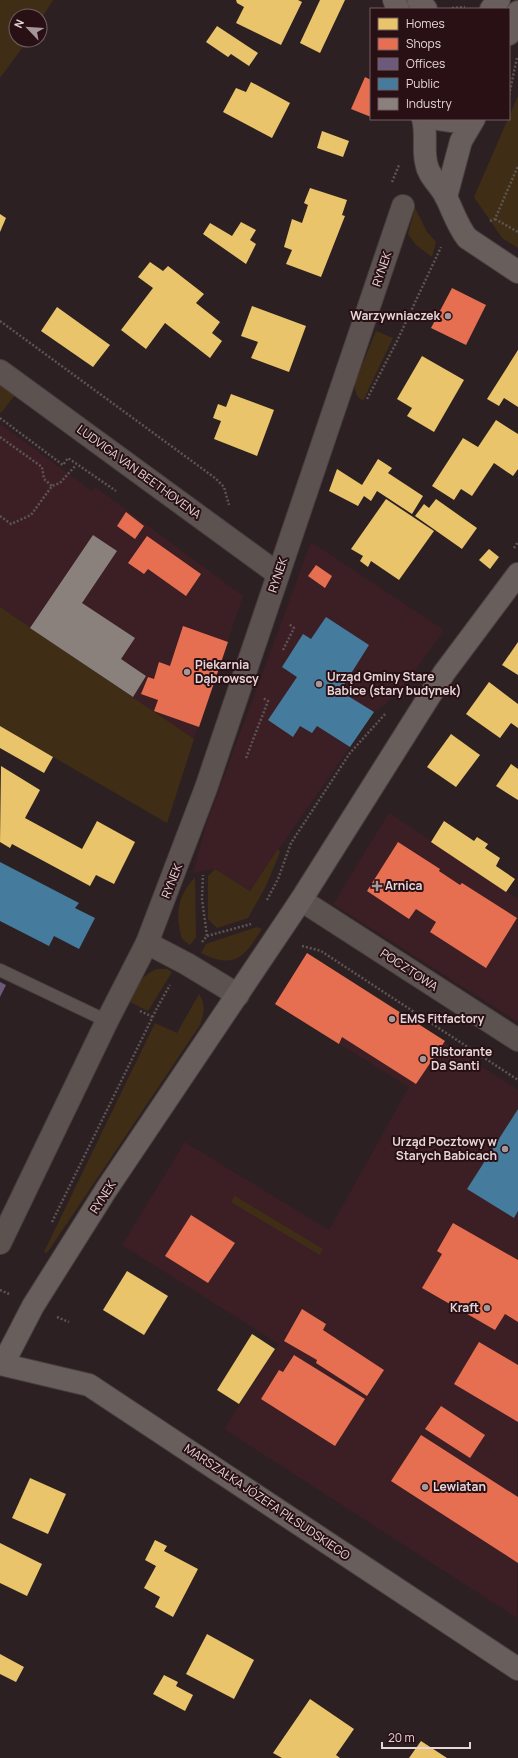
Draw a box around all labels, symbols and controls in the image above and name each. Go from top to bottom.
north arrow [8,8,48,48]
legend [370,8,510,120]
text: Homes [406,15,445,32]
text: N [10,17,27,30]
text: Shops [406,35,441,52]
text: Offices [406,55,445,72]
text: Public [406,75,440,92]
text: Industry [406,95,452,112]
street label: RYNEK [368,248,396,289]
place label: Warzywniaczek [350,307,441,324]
marker: Warzywniaczek [443,311,453,321]
street label: LUDVIGA VAN BEETHOVENA [74,421,205,523]
street label: RYNEK [264,554,292,595]
place label: Piekarnia Dąbrowscy [195,656,259,687]
marker: Piekarnia Dąbrowscy [182,667,192,677]
place label: Urząd Gminy Stare Babice (stary budynek) [327,668,461,699]
marker: Urząd Gminy Stare Babice (stary budynek) [314,679,324,689]
street label: RYNEK [157,860,187,901]
place label: Arnica [385,877,423,894]
marker: Arnica [372,881,382,891]
street label: POCZTOWA [377,945,442,995]
place label: EMS Fitfactory [400,1010,484,1027]
marker: EMS Fitfactory [387,1014,397,1024]
place label: Ristorante Da Santi [431,1043,492,1074]
marker: Ristorante Da Santi [418,1054,428,1064]
place label: Urząd Pocztowy w Starych Babicach [392,1133,497,1164]
marker: Urząd Pocztowy w Starych Babicach [500,1144,510,1154]
street label: RYNEK [86,1176,120,1217]
place label: Kraft [450,1299,479,1316]
marker: Kraft [482,1303,492,1313]
street label: MARSZAŁKA JÓZEFA PIŁSUDSKIEGO [181,1440,354,1564]
place label: Lewiatan [433,1478,486,1495]
marker: Lewiatan [420,1482,430,1492]
scale bar [382,1724,470,1750]
text: 20 m [388,1729,415,1746]

